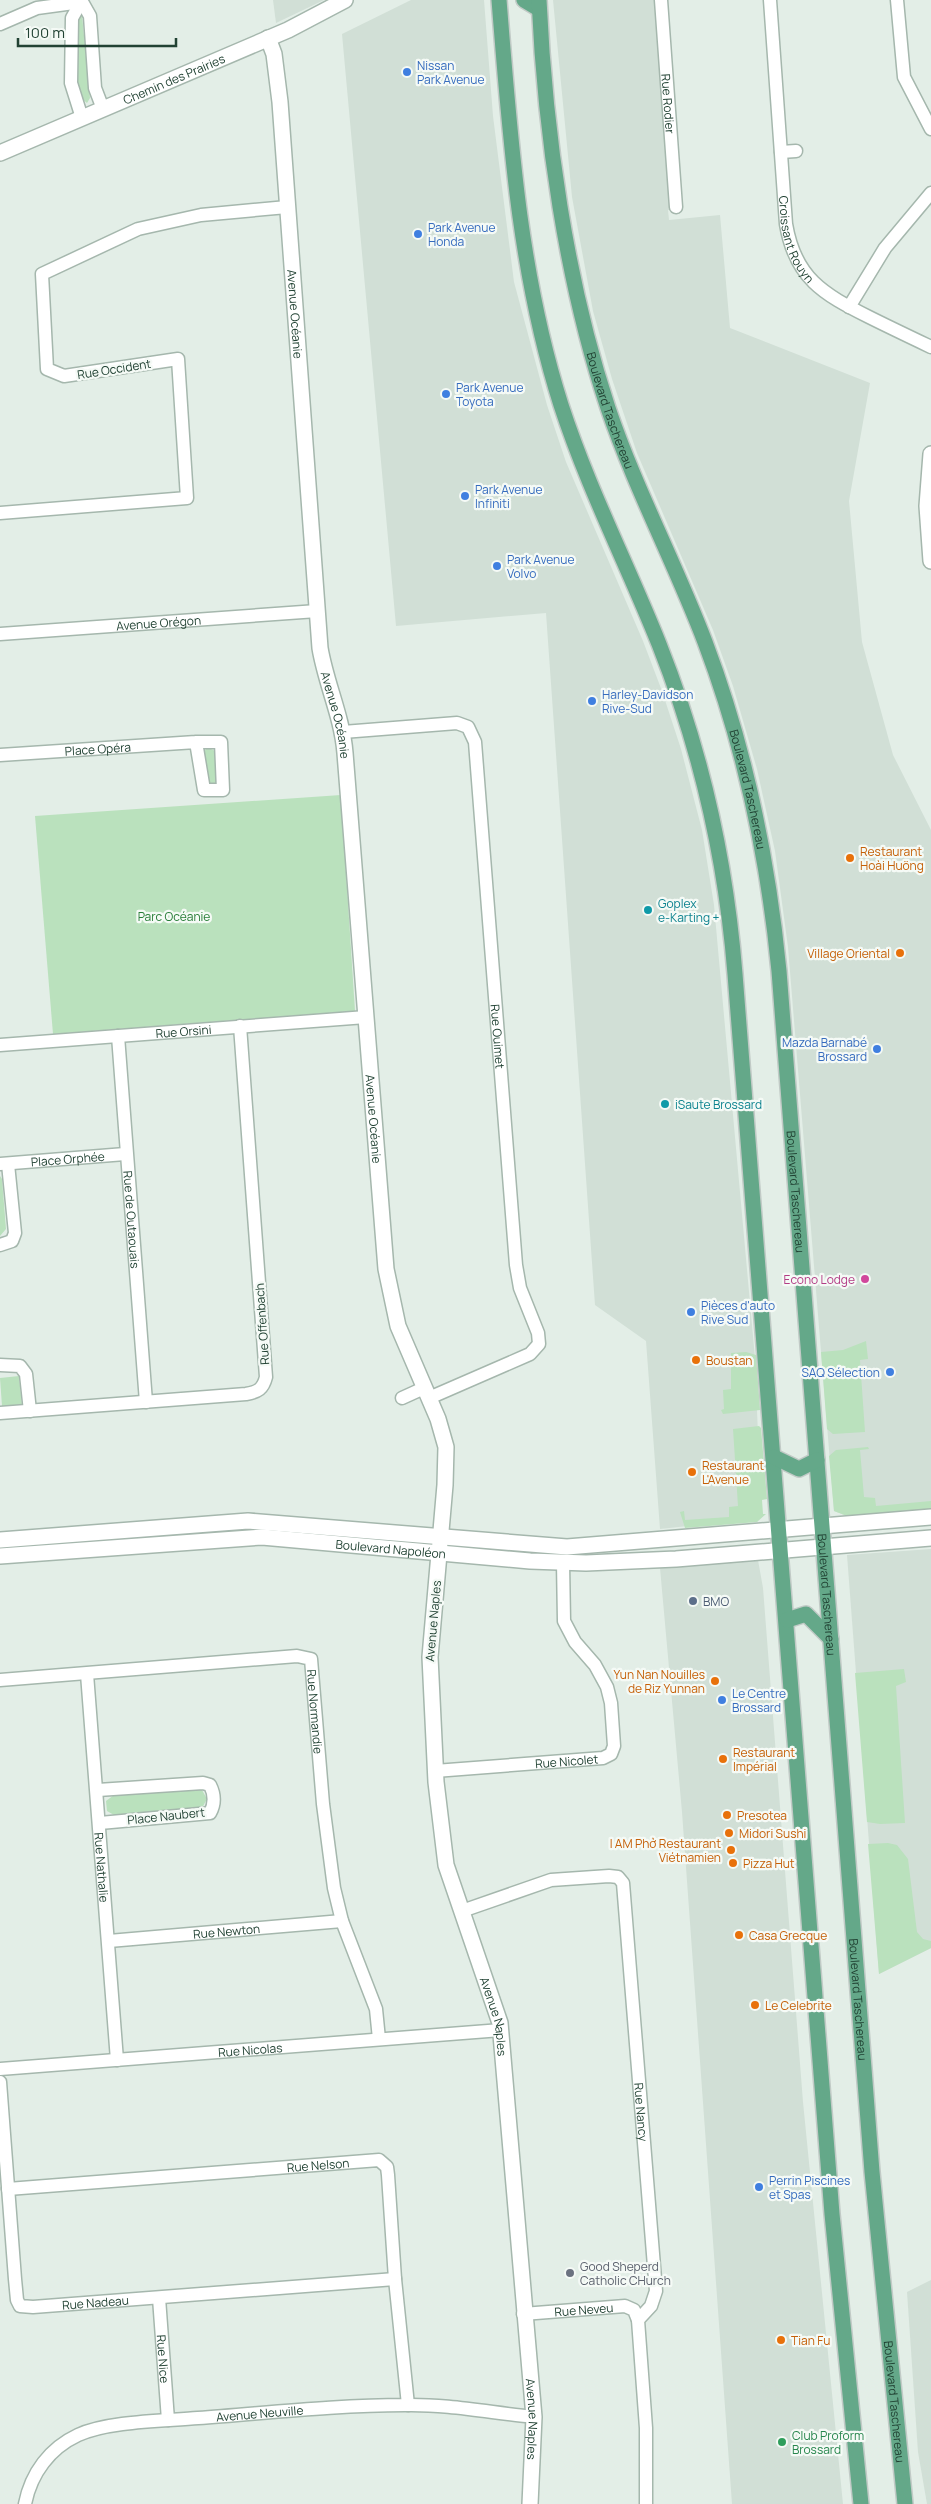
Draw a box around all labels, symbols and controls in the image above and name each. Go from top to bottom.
scale bar [18,15,175,47]
text: 100 m [25,22,65,43]
street label: Chemin des Prairies [120,49,227,108]
place label: Nissan Park Avenue [417,57,484,88]
marker: Nissan Park Avenue [401,66,413,78]
street label: Rue Rodier [658,73,679,135]
street label: Croissant Rouyn [775,195,818,286]
place label: Park Avenue Honda [428,219,495,250]
marker: Park Avenue Honda [412,228,424,240]
street label: Avenue Océanie [284,269,307,359]
street label: Boulevard Taschereau [583,350,639,471]
street label: Rue Occident [76,355,152,383]
place label: Park Avenue Toyota [456,379,523,410]
marker: Park Avenue Toyota [440,388,452,400]
place label: Park Avenue Infiniti [475,481,542,512]
marker: Park Avenue Infiniti [459,490,471,502]
place label: Park Avenue Volvo [507,551,574,582]
marker: Park Avenue Volvo [491,560,503,572]
street label: Avenue Orégon [116,611,202,634]
street label: Avenue Océanie [317,669,354,759]
place label: Harley-Davidson Rive-Sud [602,686,693,717]
marker: Harley-Davidson Rive-Sud [586,695,598,707]
street label: Boulevard Taschereau [726,727,770,850]
street label: Place Opéra [64,738,131,759]
place label: Restaurant Hoài Huöng [860,843,924,874]
marker: Restaurant Hoài Huöng [844,852,856,864]
place label: Goplex e-Karting + [658,895,719,926]
marker: Goplex e-Karting + [642,904,654,916]
park label: Parc Océanie [138,908,210,925]
place label: Village Oriental [807,945,890,962]
marker: Village Oriental [894,947,906,959]
street label: Rue Ouimet [487,1004,509,1070]
street label: Rue Orsini [155,1020,212,1042]
place label: Mazda Barnabé Brossard [782,1034,867,1065]
marker: Mazda Barnabé Brossard [871,1043,883,1055]
street label: Avenue Océanie [362,1074,386,1164]
place label: iSaute Brossard [675,1096,762,1113]
marker: iSaute Brossard [659,1098,671,1110]
street label: Boulevard Taschereau [783,1130,809,1253]
street label: Place Orphée [30,1147,105,1170]
street label: Rue de Outaouais [120,1170,144,1269]
place label: Econo Lodge [784,1271,855,1288]
marker: Econo Lodge [859,1273,871,1285]
street label: Rue Offenbach [251,1282,273,1366]
place label: Pièces d'auto Rive Sud [701,1297,775,1328]
marker: Pièces d'auto Rive Sud [685,1306,697,1318]
place label: Boustan [706,1352,752,1369]
marker: Boustan [690,1354,702,1366]
place label: SAQ Sélection [801,1364,880,1381]
marker: SAQ Sélection [884,1366,896,1378]
place label: Restaurant L'Avenue [702,1457,764,1488]
marker: Restaurant L'Avenue [686,1466,698,1478]
street label: Boulevard Taschereau [814,1533,840,1656]
street label: Boulevard Napoléon [335,1535,447,1562]
street label: Avenue Naples [421,1580,445,1662]
place label: BMO [703,1593,729,1610]
marker: BMO [687,1595,699,1607]
place label: Yun Nan Nouilles de Riz Yunnan [614,1666,705,1697]
street label: Rue Normandie [303,1669,327,1754]
marker: Yun Nan Nouilles de Riz Yunnan [709,1675,721,1687]
place label: Le Centre Brossard [732,1685,786,1716]
marker: Le Centre Brossard [716,1694,728,1706]
place label: Restaurant Impérial [733,1744,795,1775]
street label: Rue Nicolet [534,1750,599,1772]
marker: Restaurant Impérial [717,1753,729,1765]
street label: Place Naubert [126,1803,206,1829]
place label: Presotea [737,1807,787,1824]
marker: Presotea [721,1809,733,1821]
place label: Midori Sushi [739,1825,806,1842]
marker: Midori Sushi [723,1827,735,1839]
street label: Rue Nathalie [91,1832,113,1903]
place label: I AM Phở Restaurant Viétnamien [610,1835,721,1866]
marker: I AM Phở Restaurant Viétnamien [725,1844,737,1856]
place label: Pizza Hut [743,1855,795,1872]
marker: Pizza Hut [727,1857,739,1869]
street label: Rue Newton [192,1920,261,1942]
place label: Casa Grecque [749,1927,827,1944]
marker: Casa Grecque [733,1929,745,1941]
street label: Boulevard Taschereau [845,1938,872,2061]
street label: Avenue Naples [476,1974,511,2057]
place label: Le Celebrite [765,1997,832,2014]
marker: Le Celebrite [749,1999,761,2011]
street label: Rue Nicolas [217,2039,283,2060]
street label: Rue Nancy [631,2082,652,2143]
street label: Rue Nelson [286,2154,350,2176]
place label: Perrin Piscines et Spas [769,2172,850,2203]
marker: Perrin Piscines et Spas [753,2181,765,2193]
place label: Good Sheperd Catholic CHurch [580,2258,671,2289]
marker: Good Sheperd Catholic CHurch [564,2267,576,2279]
street label: Rue Nadeau [61,2291,129,2313]
street label: Rue Neveu [554,2298,614,2320]
place label: Tian Fu [791,2332,830,2349]
street label: Rue Nice [153,2334,174,2384]
marker: Tian Fu [775,2334,787,2346]
street label: Boulevard Taschereau [880,2340,909,2463]
street label: Avenue Naples [522,2377,543,2460]
street label: Avenue Neuville [215,2401,304,2425]
place label: Club Proform Brossard [792,2427,864,2458]
marker: Club Proform Brossard [776,2436,788,2448]

